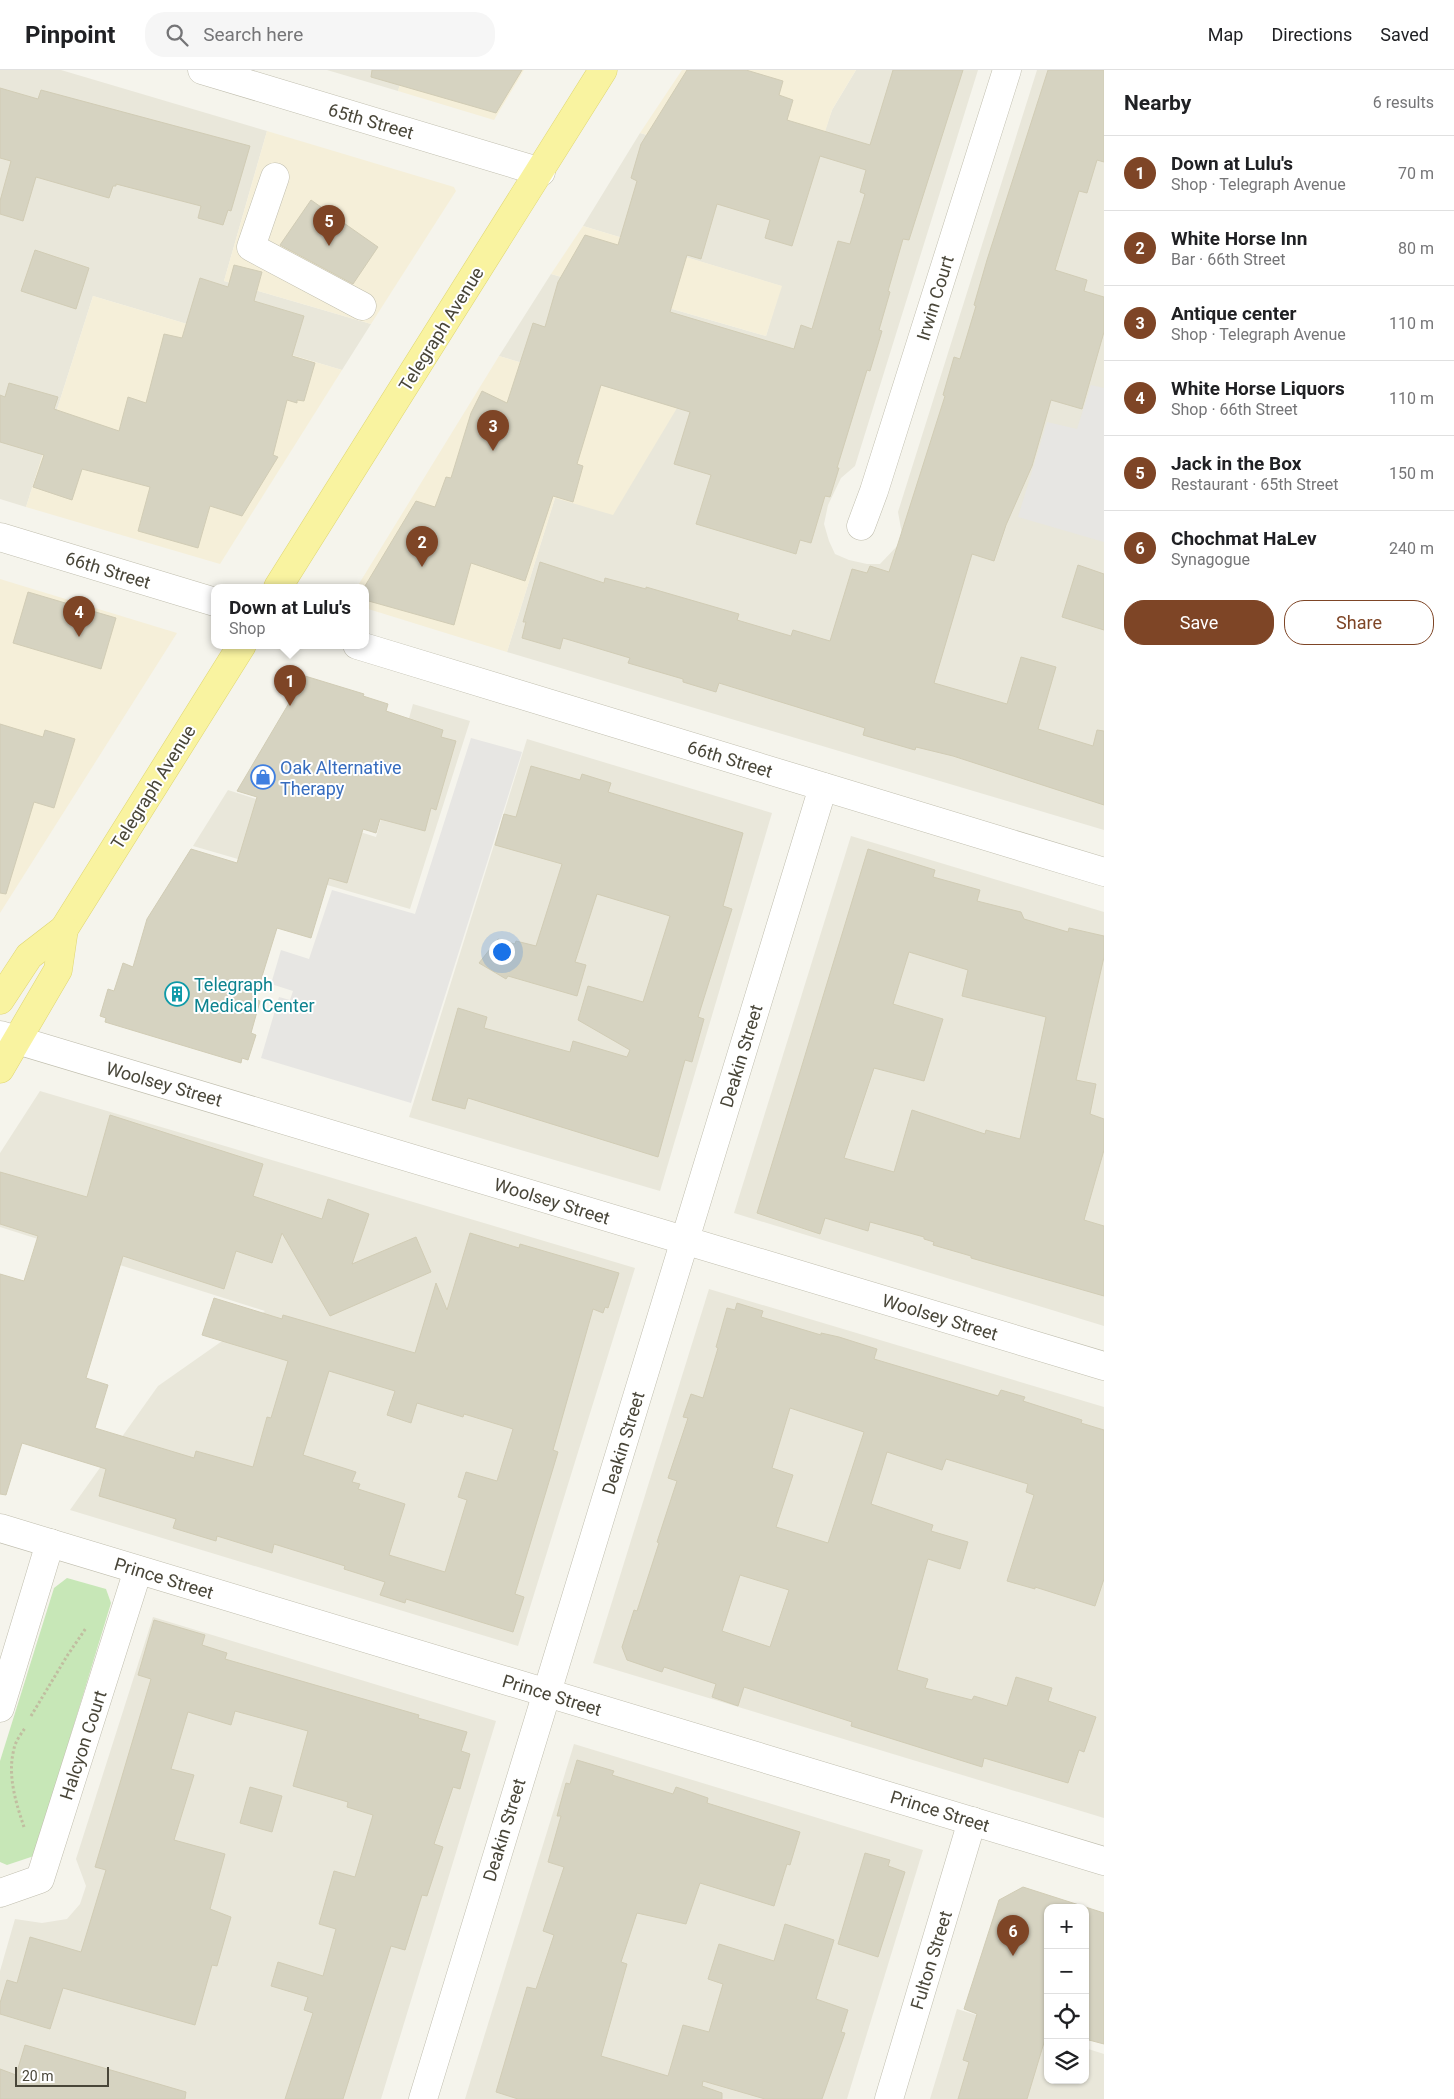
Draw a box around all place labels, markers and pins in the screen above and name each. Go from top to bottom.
pin: 5 [313,205,345,246]
pin: 3 [477,410,509,451]
pin: 2 [406,526,438,567]
pin: 4 [63,596,95,637]
pin: 1 [274,665,306,706]
place label: Oak Alternative Therapy [280,757,402,799]
shop icon: Oak Alternative Therapy [250,764,276,790]
place label: Telegraph Medical Center [194,974,315,1016]
building icon: Telegraph Medical Center [164,981,190,1007]
pin: 6 [997,1915,1029,1956]

